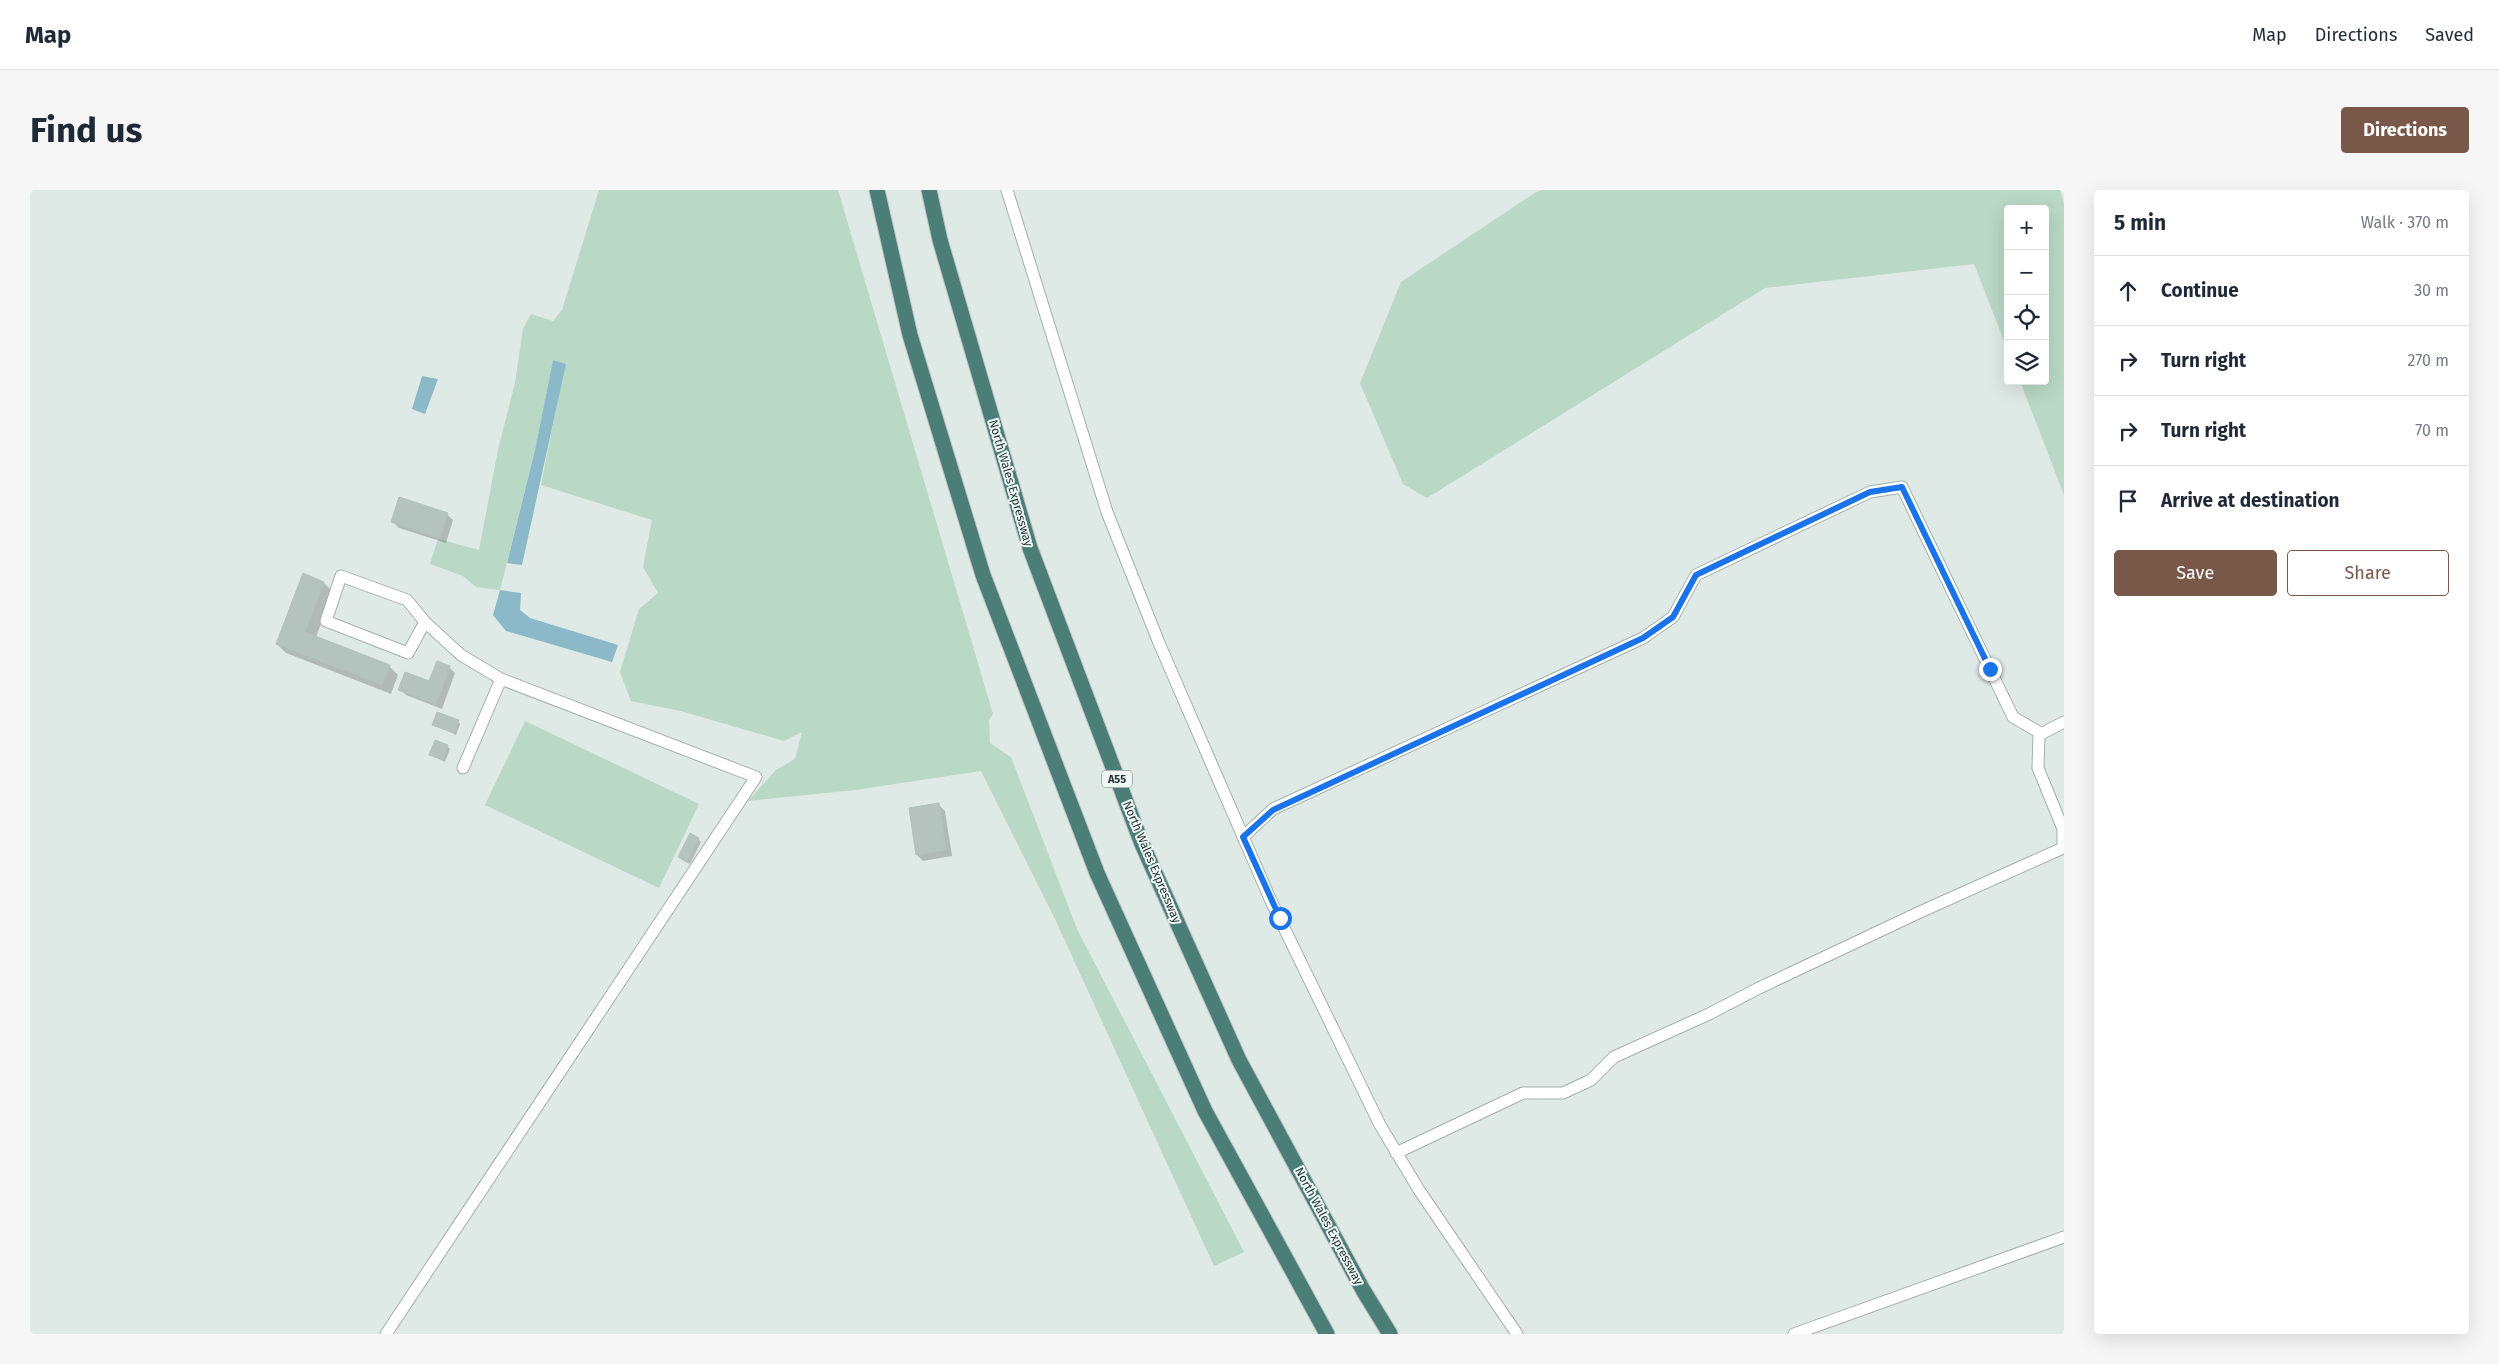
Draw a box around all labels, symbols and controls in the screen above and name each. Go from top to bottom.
text: Map [25,21,71,49]
text: Map [2252,24,2287,46]
text: Directions [2315,24,2397,46]
text: Saved [2425,24,2474,46]
button: Directions [2341,107,2469,153]
text: Find us [30,109,142,151]
map controls [2004,205,2049,385]
button: + [2004,205,2049,250]
text: 5 min [2114,210,2166,236]
text: Walk · 370 m [2361,213,2449,232]
button: − [2004,250,2049,295]
icon: ahead [2114,277,2142,305]
text: Continue [2161,279,2239,302]
text: 30 m [2414,281,2449,300]
button: locate [2004,295,2049,340]
button: layers [2004,340,2049,385]
icon: right [2114,347,2142,375]
text: Turn right [2161,349,2246,372]
text: 270 m [2407,351,2449,370]
icon: right [2114,417,2142,445]
street label: North Wales Expressway [986,418,1036,548]
text: Turn right [2161,419,2246,442]
text: 70 m [2415,421,2449,440]
icon: arrive [2114,487,2142,515]
text: Arrive at destination [2161,489,2340,512]
button: Save [2114,550,2277,596]
button: Share [2287,550,2449,596]
route end [1979,658,2002,681]
road number: A55 [1102,770,1132,788]
street label: North Wales Expressway [1120,799,1184,925]
route start [1269,907,1292,930]
street label: North Wales Expressway [1292,1165,1366,1287]

